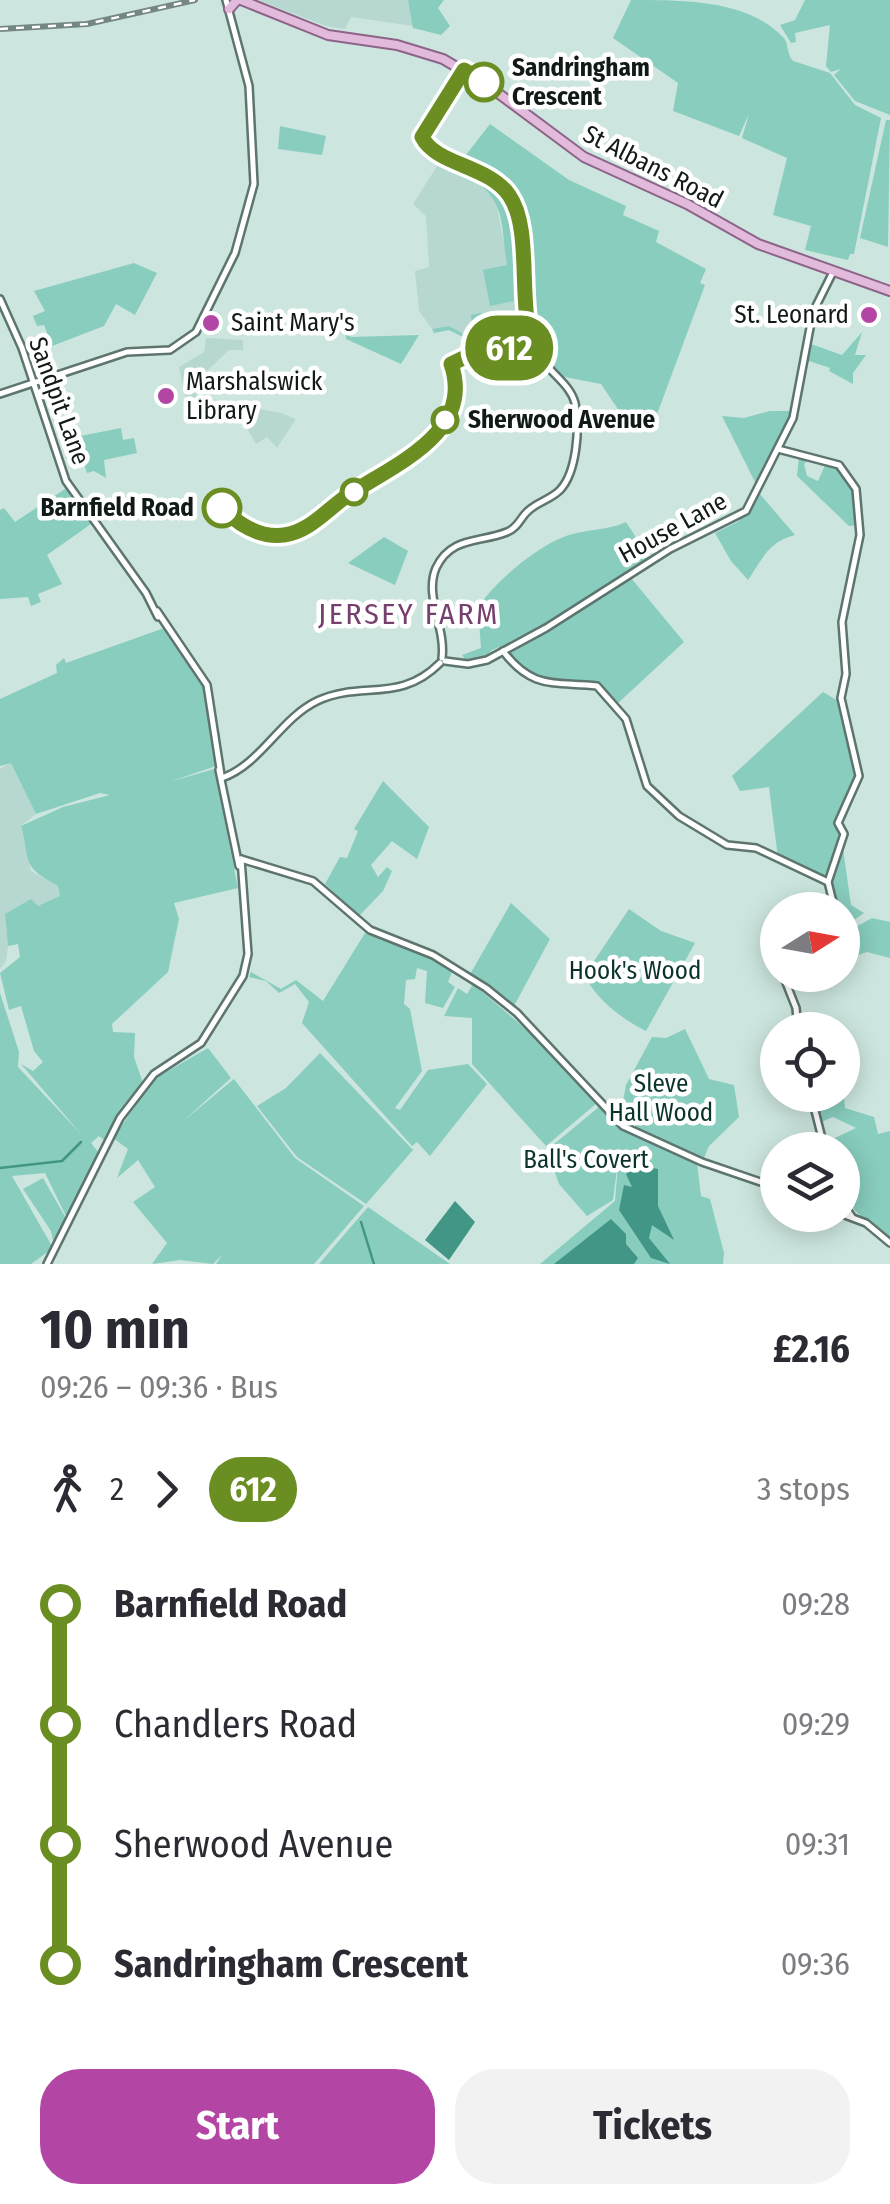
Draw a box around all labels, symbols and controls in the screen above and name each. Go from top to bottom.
place label: Sandringham Crescent [512,53,650,112]
marker: Sandringham Crescent [465,63,503,101]
street label: St Albans Road [578,119,728,215]
place label: St. Leonard [734,300,849,330]
marker: St. Leonard [858,304,880,326]
place label: Saint Mary's [231,308,355,338]
marker: Saint Mary's [200,312,222,334]
line badge: 612 [452,316,566,380]
text: 612 [485,327,533,369]
street label: Sandpit Lane [22,333,96,469]
place label: Marshalswick Library [186,367,323,426]
marker: Marshalswick Library [155,385,177,407]
place label: Sherwood Avenue [468,405,655,435]
marker: Sherwood Avenue [432,407,458,433]
unlabelled marker [341,479,367,505]
street label: House Lane [614,486,732,570]
marker: Barnfield Road [203,489,241,527]
place label: Barnfield Road [41,493,194,523]
district label: JERSEY FARM [318,596,500,632]
north arrow [760,892,860,992]
map controls [760,892,860,1232]
park label: Hook's Wood [569,956,701,986]
button: locate [760,1012,860,1112]
park label: Sleve Hall Wood [609,1069,713,1128]
button: layers [760,1132,860,1232]
park label: Ball's Covert [523,1145,650,1175]
text: 10 min [40,1297,190,1363]
text: £2.16 [773,1326,850,1372]
text: 09:26 – 09:36 · Bus [40,1368,278,1406]
icon: walk [40,1462,95,1517]
icon: forward [139,1462,194,1517]
text: 612 [229,1468,277,1510]
text: 2 [110,1470,124,1508]
text: 3 stops [757,1470,850,1508]
text: Barnfield Road [114,1581,347,1627]
text: 09:28 [781,1585,850,1623]
text: Chandlers Road [114,1701,357,1747]
text: 09:29 [782,1705,850,1743]
text: Sherwood Avenue [114,1821,393,1867]
text: 09:31 [785,1825,850,1863]
text: Sandringham Crescent [114,1941,468,1987]
text: 09:36 [781,1945,850,1983]
button: Start [40,2069,435,2184]
button: Tickets [455,2069,850,2184]

